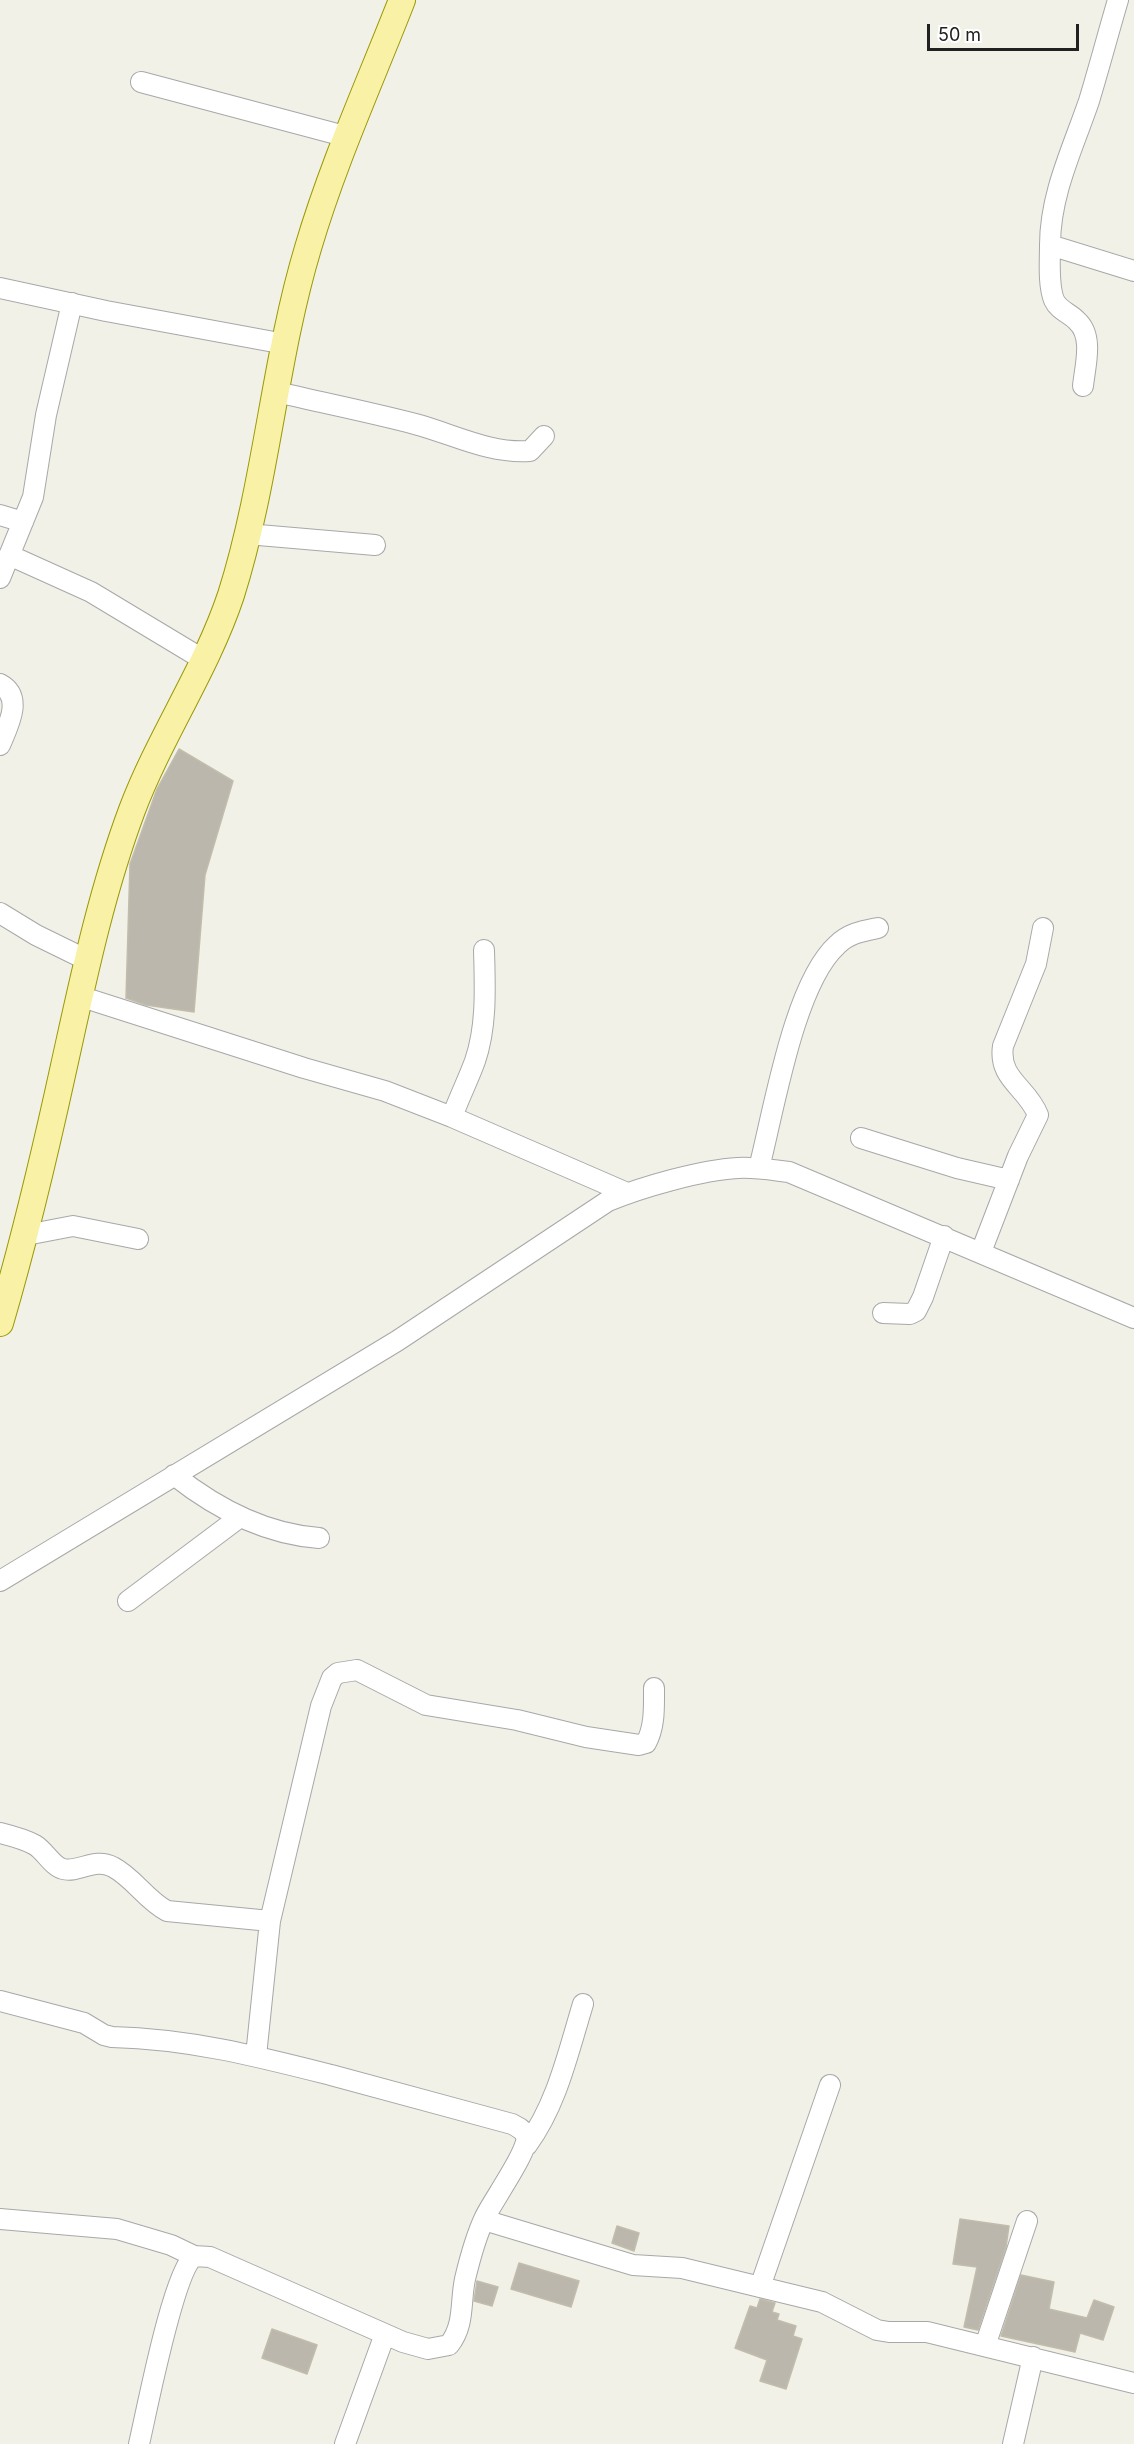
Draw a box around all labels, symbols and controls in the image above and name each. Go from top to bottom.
scale bar [930,12,1082,50]
text: 50 m [938,24,981,45]

